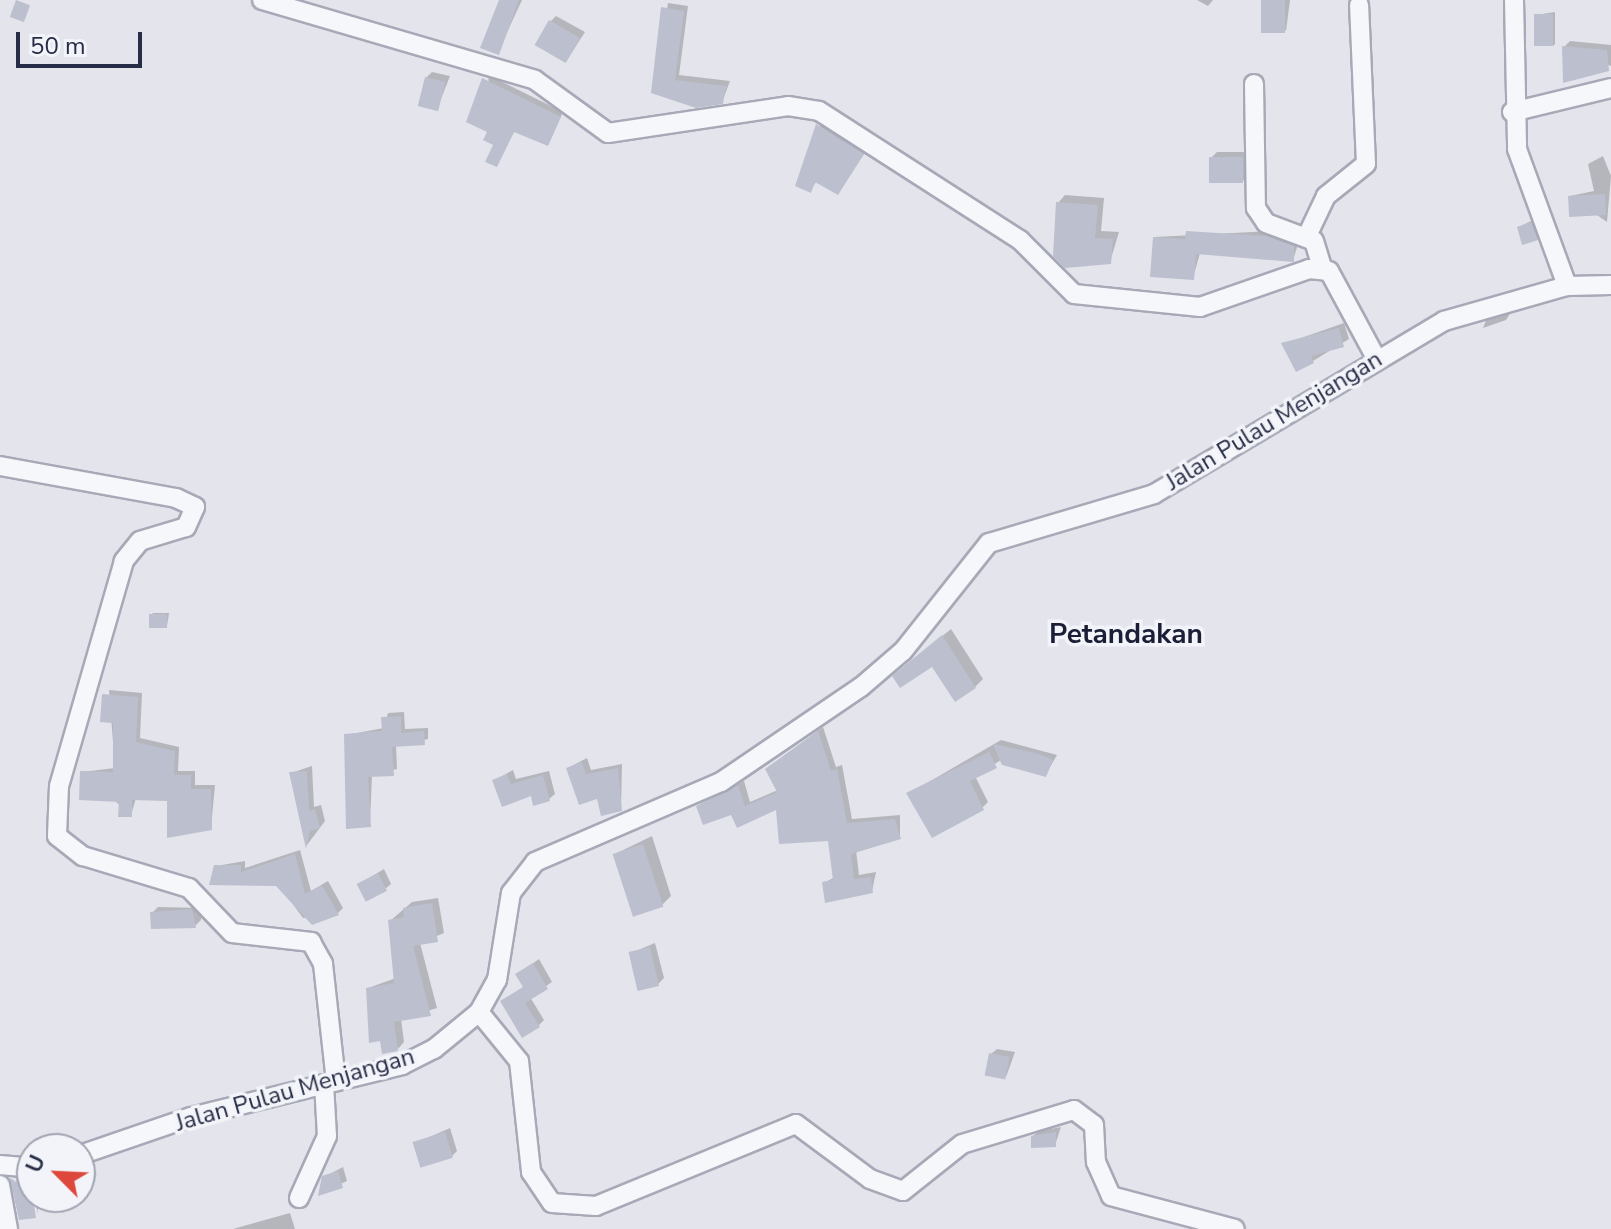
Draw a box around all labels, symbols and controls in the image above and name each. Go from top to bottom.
scale bar [20,16,146,66]
text: 50 m [30,30,86,62]
street label: Jalan Pulau Menjangan [1161,345,1387,497]
district label: Petandakan [1049,617,1203,651]
street label: Jalan Pulau Menjangan [172,1042,418,1138]
north arrow [16,1133,96,1213]
text: U [19,1151,53,1178]

